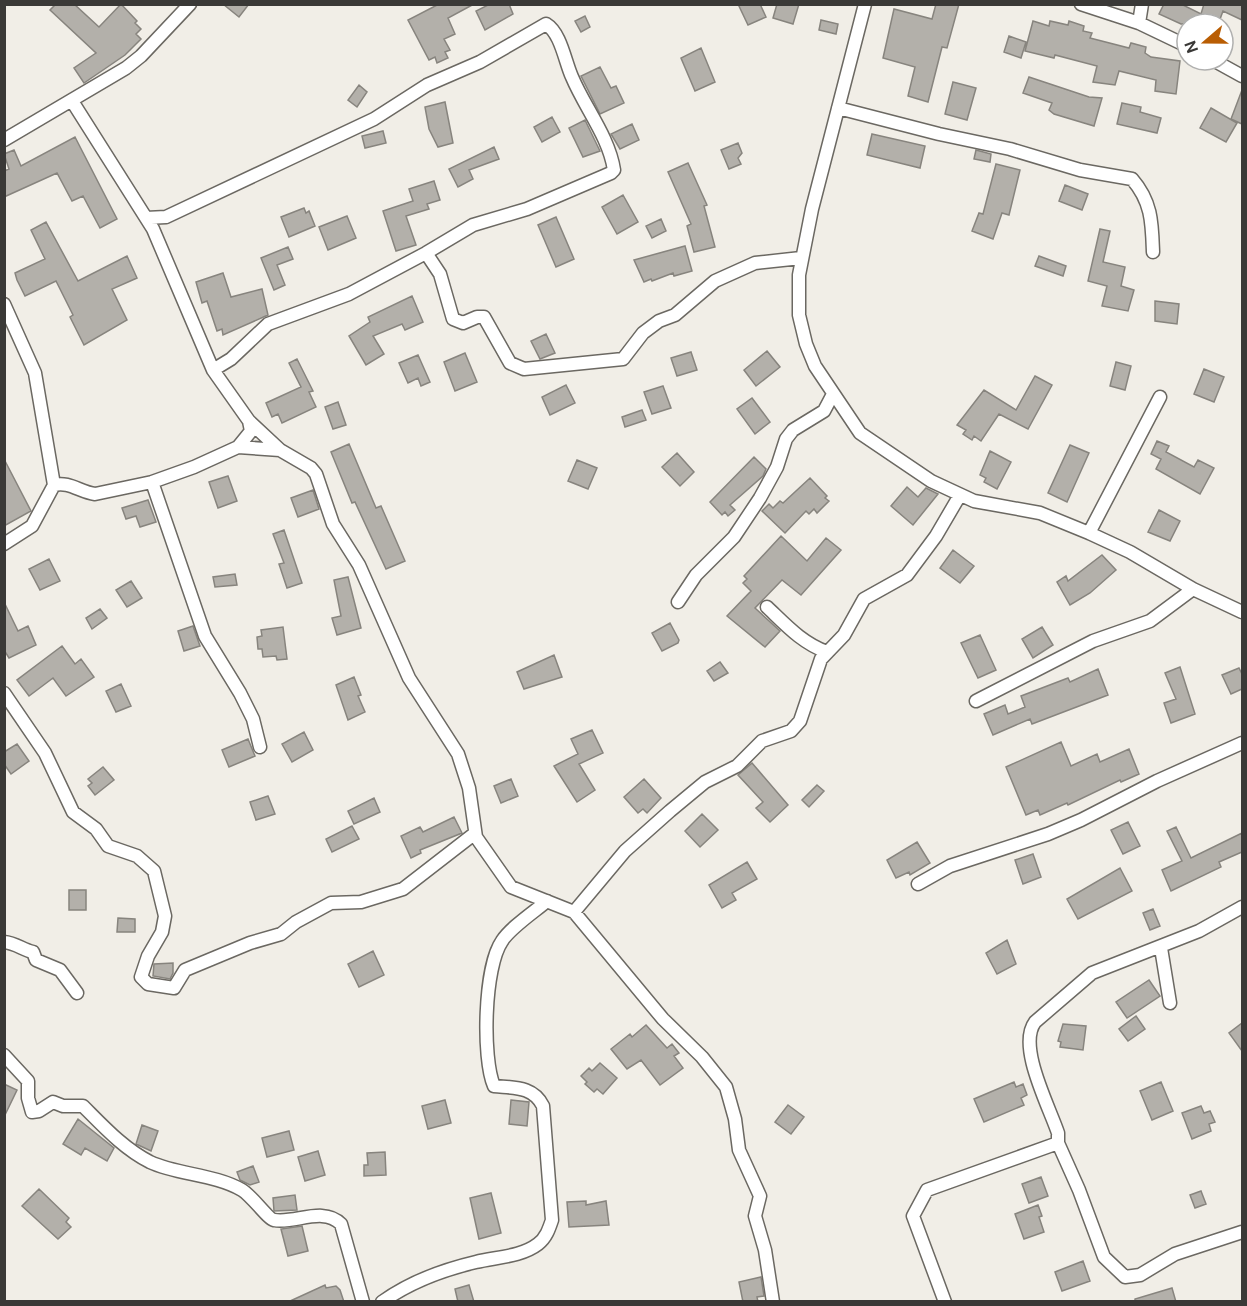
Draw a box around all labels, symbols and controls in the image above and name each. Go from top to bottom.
north arrow [1175,12,1235,72]
text: N [1180,38,1203,56]

